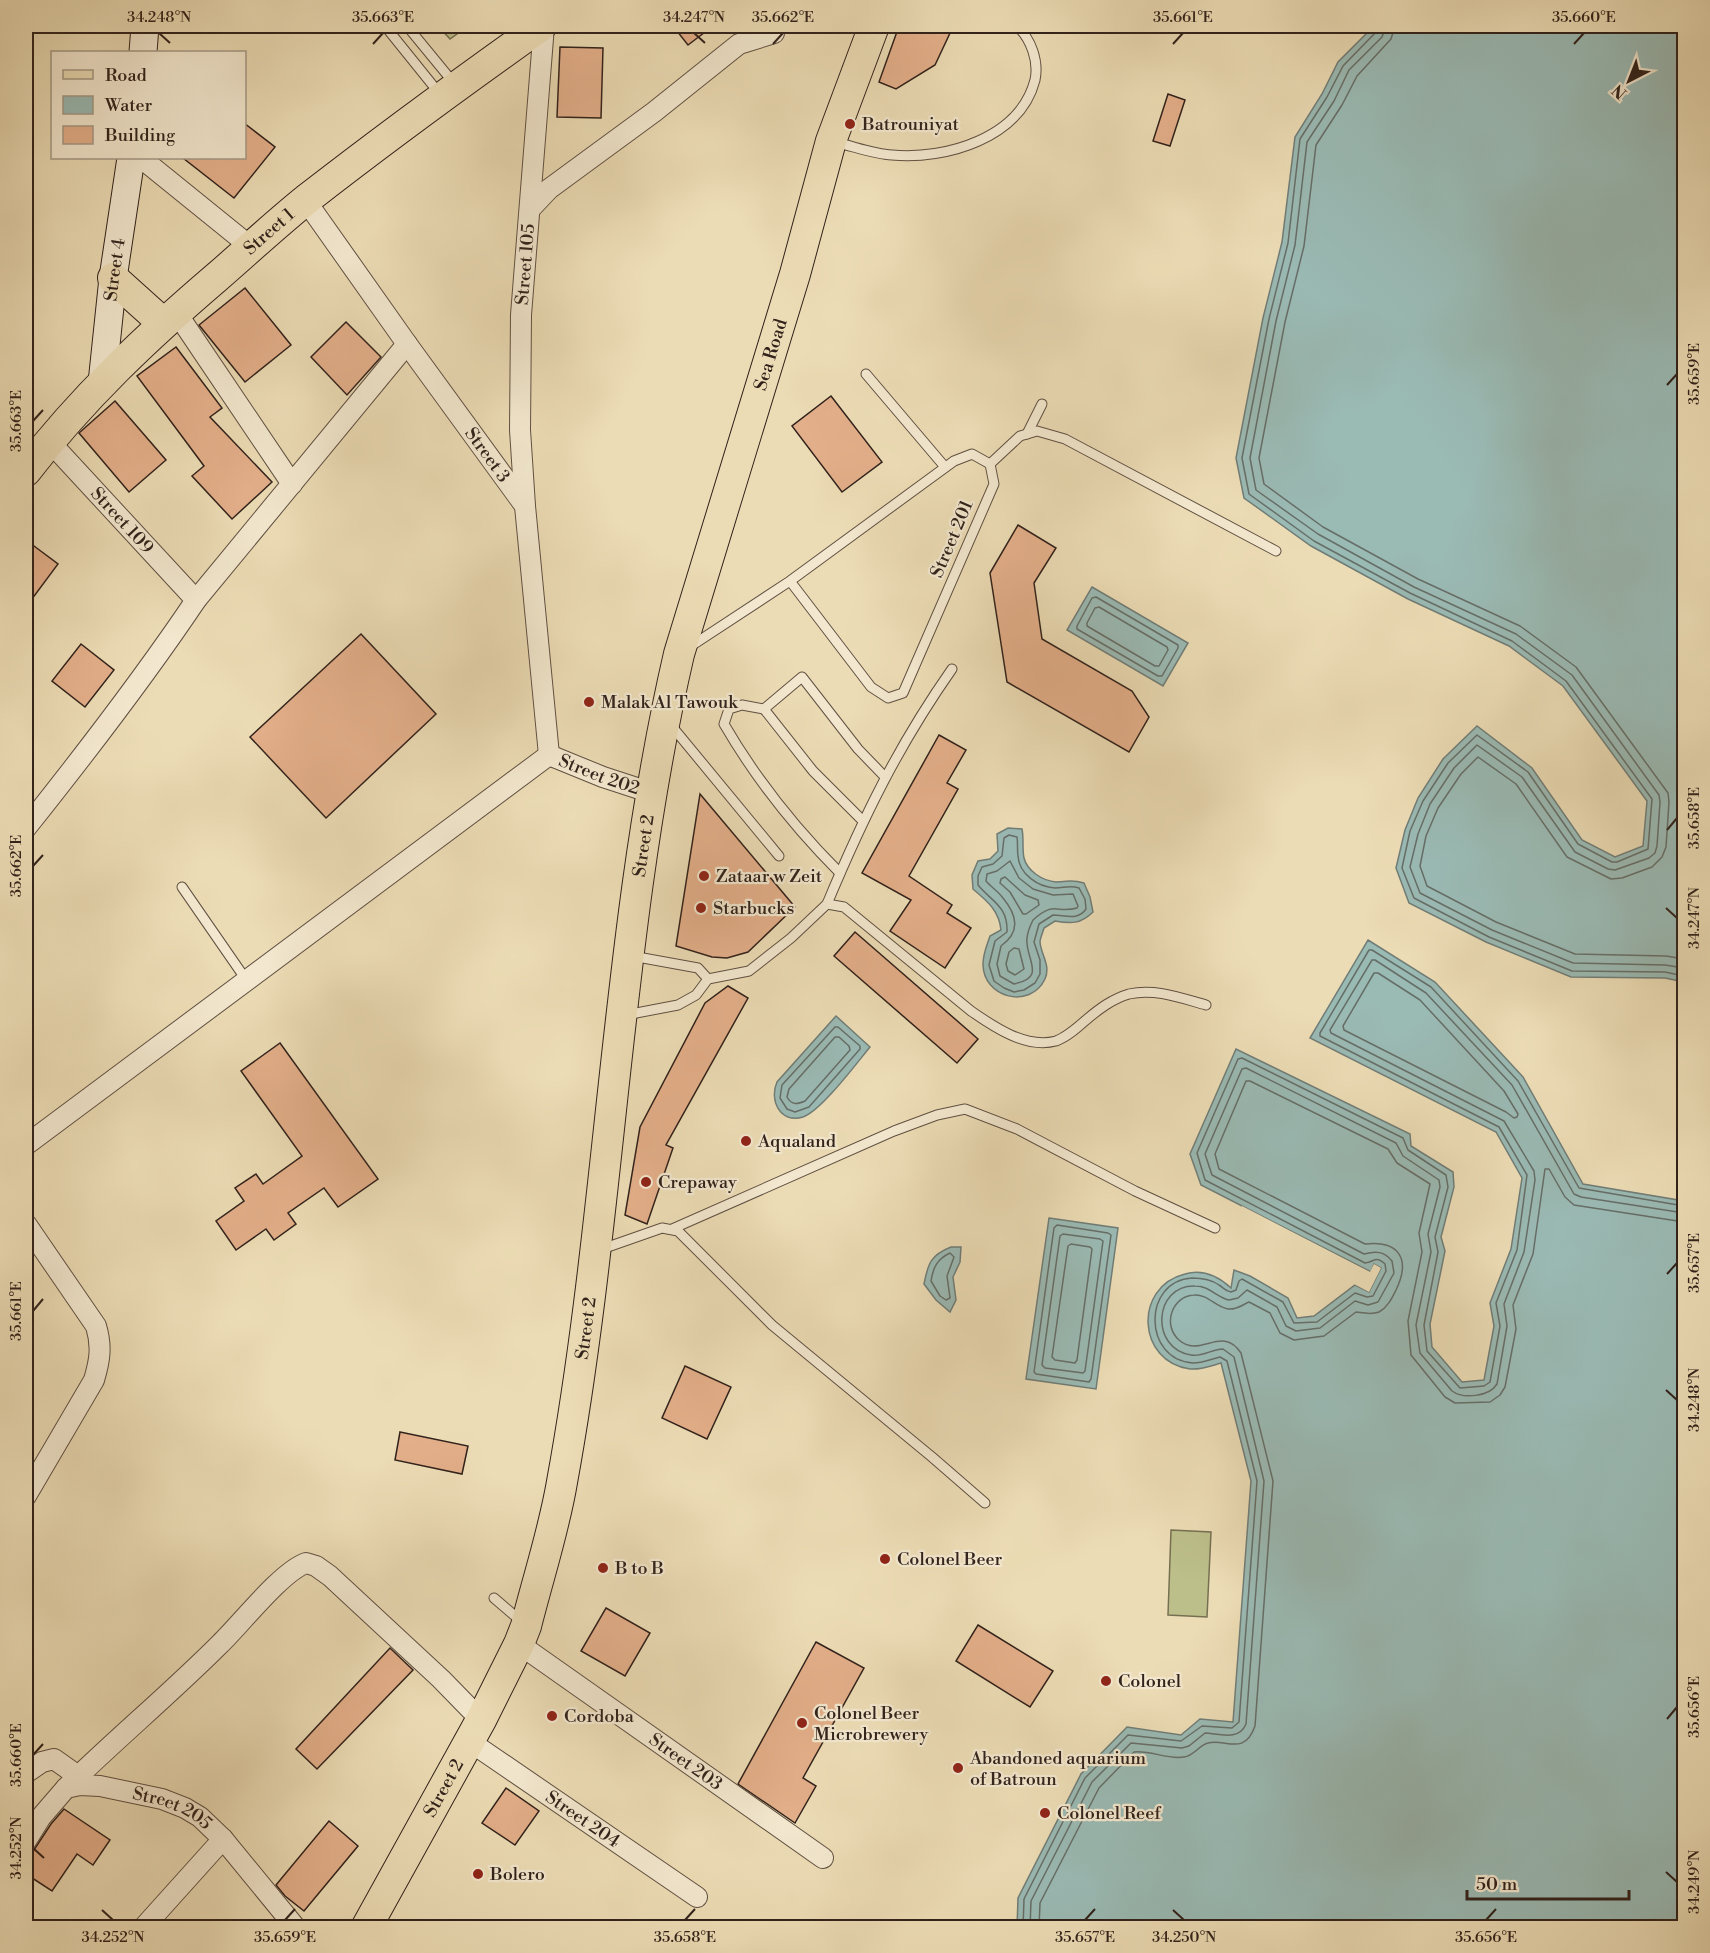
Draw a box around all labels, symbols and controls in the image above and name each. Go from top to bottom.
text: 34.248°N [127,8,191,27]
text: 35.663°E [352,8,414,27]
text: 34.247°N [663,8,725,27]
text: 35.662°E [752,8,814,27]
text: 35.661°E [1153,8,1213,27]
text: 35.660°E [1552,8,1616,27]
legend [51,51,246,159]
north arrow [1599,51,1659,111]
text: Road [105,64,148,87]
text: N [1608,80,1631,103]
text: Water [104,94,153,117]
place label: Batrouniyat [861,113,960,136]
marker: Batrouniyat [843,117,857,131]
text: Building [104,124,176,147]
street label: Street 1 [239,203,299,260]
street label: Street 105 [510,223,540,306]
street label: Street 4 [99,236,130,302]
street label: Sea Road [749,315,792,393]
text: 35.659°E [1685,343,1704,405]
text: 35.663°E [7,390,26,452]
street label: Street 3 [460,423,515,487]
street label: Street 109 [86,482,159,559]
street label: Street 201 [925,497,979,581]
place label: Malak Al Tawouk [601,691,739,714]
marker: Malak Al Tawouk [582,695,596,709]
street label: Street 202 [555,749,643,800]
text: 35.658°E [1685,787,1704,849]
street label: Street 2 [627,813,659,878]
text: 35.662°E [7,835,26,897]
place label: Zataar w Zeit [716,865,823,888]
marker: Zataar w Zeit [697,869,711,883]
text: 34.247°N [1685,887,1704,949]
place label: Starbucks [713,897,794,920]
marker: Starbucks [694,901,708,915]
place label: Aqualand [757,1130,837,1153]
marker: Aqualand [739,1134,753,1148]
place label: Crepaway [658,1171,737,1194]
marker: Crepaway [639,1175,653,1189]
text: 35.657°E [1685,1233,1704,1293]
text: 35.661°E [7,1281,26,1341]
street label: Street 2 [570,1296,601,1361]
text: 34.248°N [1685,1368,1704,1432]
place label: Colonel Beer [897,1548,1003,1571]
marker: Colonel Beer [878,1552,892,1566]
place label: B to B [614,1557,664,1580]
marker: B to B [596,1561,610,1575]
place label: Colonel [1118,1670,1182,1693]
marker: Colonel [1099,1674,1113,1688]
text: 35.656°E [1685,1676,1704,1738]
place label: Colonel Beer Microbrewery [814,1702,928,1746]
place label: Cordoba [564,1705,635,1728]
marker: Cordoba [545,1709,559,1723]
marker: Colonel Beer Microbrewery [795,1716,809,1730]
text: 35.660°E [7,1723,26,1787]
street label: Street 203 [645,1728,727,1795]
place label: Abandoned aquarium of Batroun [969,1747,1146,1791]
street label: Street 2 [418,1755,469,1821]
marker: Abandoned aquarium of Batroun [951,1761,965,1775]
street label: Street 205 [131,1782,217,1834]
street label: Street 204 [541,1785,625,1853]
place label: Colonel Reef [1057,1802,1162,1825]
marker: Colonel Reef [1038,1806,1052,1820]
text: 34.252°N [7,1817,26,1879]
text: 34.249°N [1685,1850,1704,1914]
place label: Bolero [489,1863,545,1886]
scale bar [1467,1863,1629,1901]
marker: Bolero [471,1867,485,1881]
text: 50 m [1476,1873,1518,1896]
text: 34.252°N [82,1928,144,1947]
text: 35.659°E [254,1928,316,1947]
text: 35.658°E [654,1928,716,1947]
text: 35.657°E [1055,1928,1115,1947]
text: 34.250°N [1152,1928,1216,1947]
text: 35.656°E [1455,1928,1517,1947]

